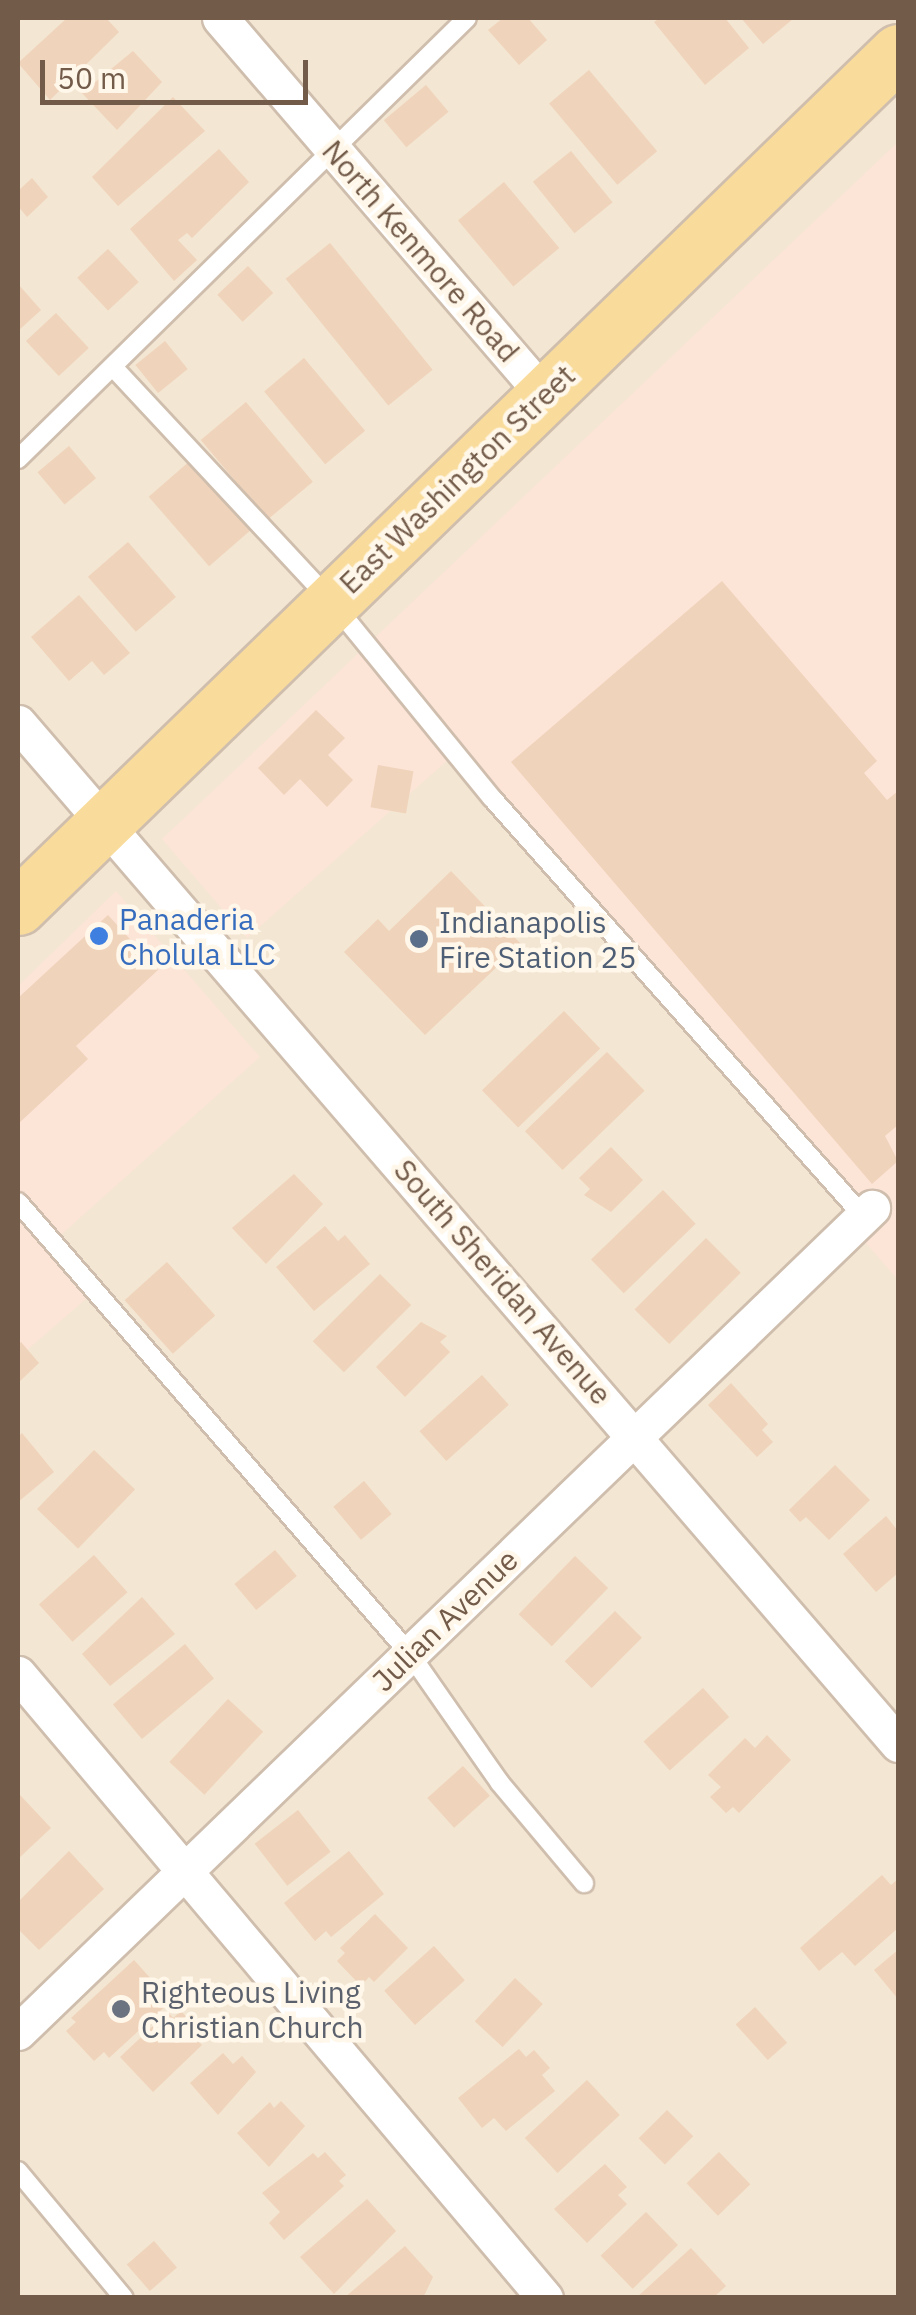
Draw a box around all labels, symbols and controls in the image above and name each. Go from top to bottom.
scale bar [45,40,312,102]
text: 50 m [57,58,126,97]
street label: North Kenmore Road [315,133,527,369]
street label: East Washington Street [332,357,582,601]
place label: Panaderia Cholula LLC [119,901,276,972]
place label: Indianapolis Fire Station 25 [439,904,637,974]
marker: Panaderia Cholula LLC [88,925,110,947]
marker: Indianapolis Fire Station 25 [408,928,430,950]
street label: South Sheridan Avenue [387,1152,619,1412]
street label: Julian Avenue [365,1542,525,1698]
place label: Righteous Living Christian Church [141,1974,363,2044]
marker: Righteous Living Christian Church [110,1998,132,2020]

